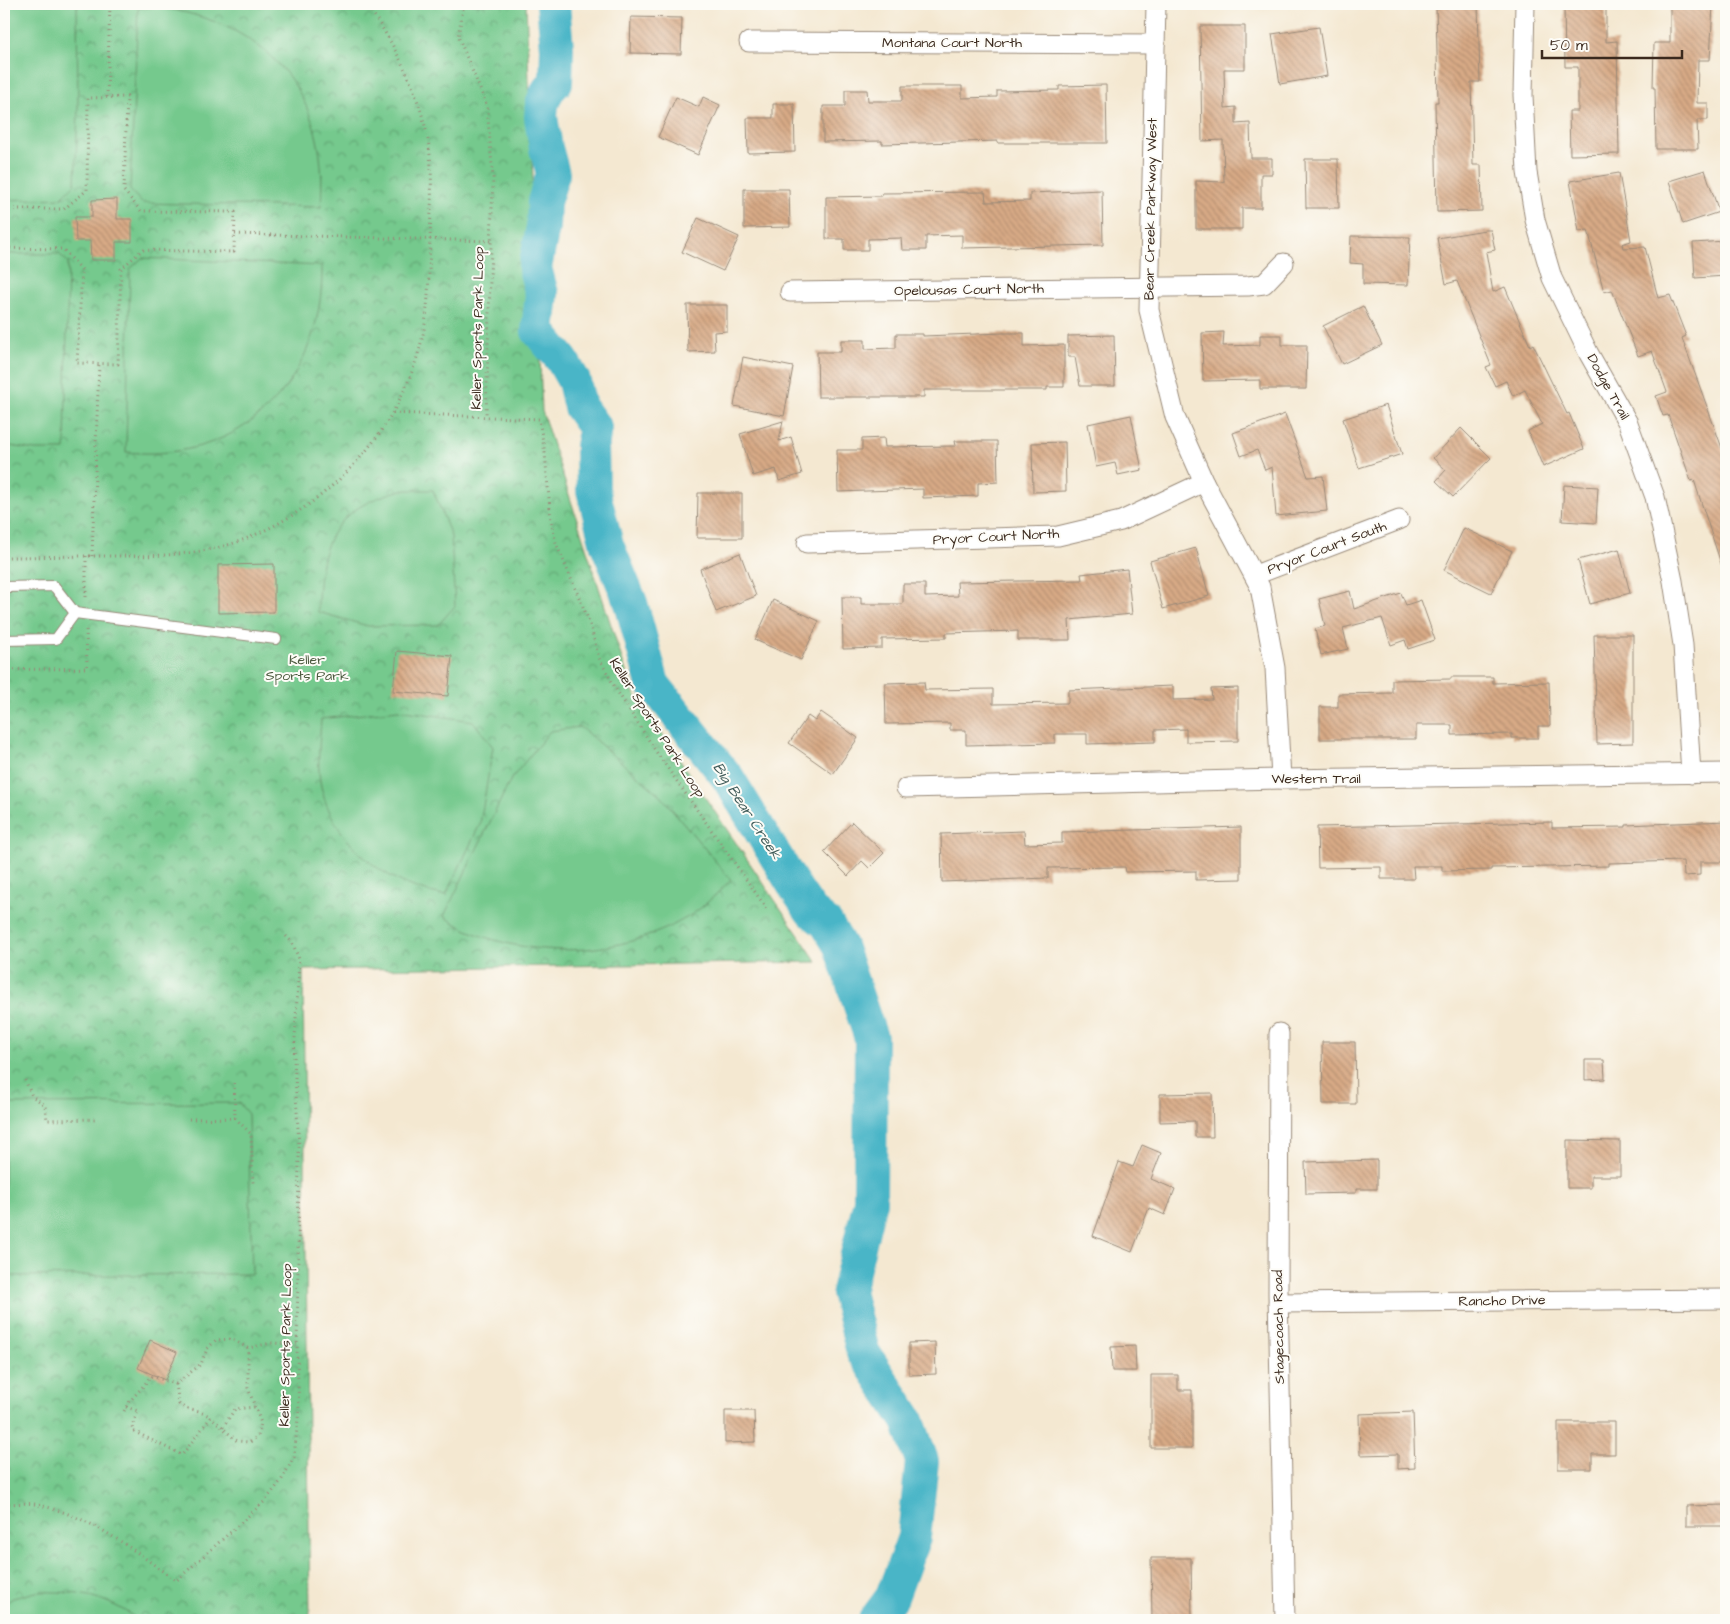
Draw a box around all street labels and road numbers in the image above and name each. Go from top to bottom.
street label: Montana Court North [882,33,1022,53]
street label: Bear Creek Parkway West [1139,117,1163,300]
street label: Keller Sports Park Loop [467,246,489,410]
street label: Opelousas Court North [894,279,1044,301]
street label: Dodge Trail [1582,350,1634,424]
street label: Pryor Court South [1265,516,1389,580]
street label: Pryor Court North [932,524,1060,550]
street label: Keller Sports Park Loop [604,654,710,802]
street label: Western Trail [1271,769,1361,789]
street label: Keller Sports Park Loop [275,1263,297,1427]
street label: Stagecoach Road [1268,1270,1290,1384]
street label: Rancho Drive [1458,1290,1546,1312]

